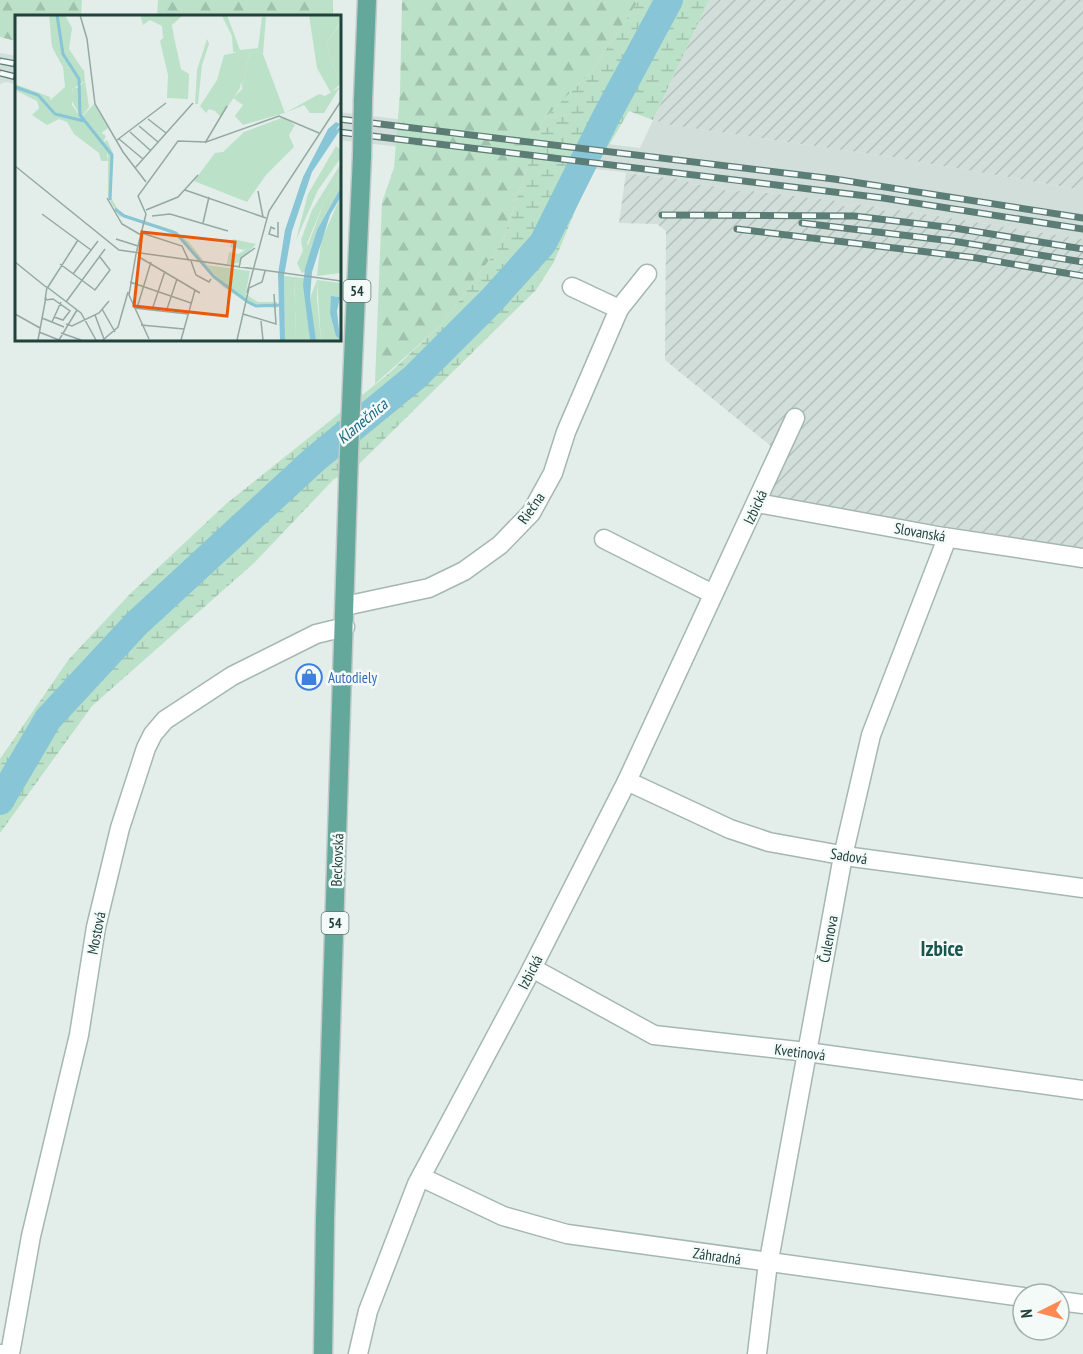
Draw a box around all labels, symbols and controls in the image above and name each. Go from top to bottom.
inset map [15,15,340,340]
road number: 54 [344,280,370,302]
water label: Klanečnica [333,393,393,448]
street label: Izbická [739,487,771,527]
street label: Riečna [513,488,549,528]
street label: Slovanská [893,518,947,546]
shop icon: Autodiely [294,662,324,692]
place label: Autodiely [328,668,378,687]
street label: Beckovská [327,833,347,887]
street label: Sadová [829,844,869,868]
street label: Mostová [83,910,109,956]
road number: 54 [322,912,348,934]
street label: Čulenova [814,914,842,964]
district label: Izbice [920,935,964,962]
street label: Izbická [513,952,547,992]
street label: Kvetinová [774,1039,826,1065]
street label: Záhradná [692,1243,742,1269]
north arrow [1011,1282,1071,1342]
text: N [1016,1308,1036,1319]

